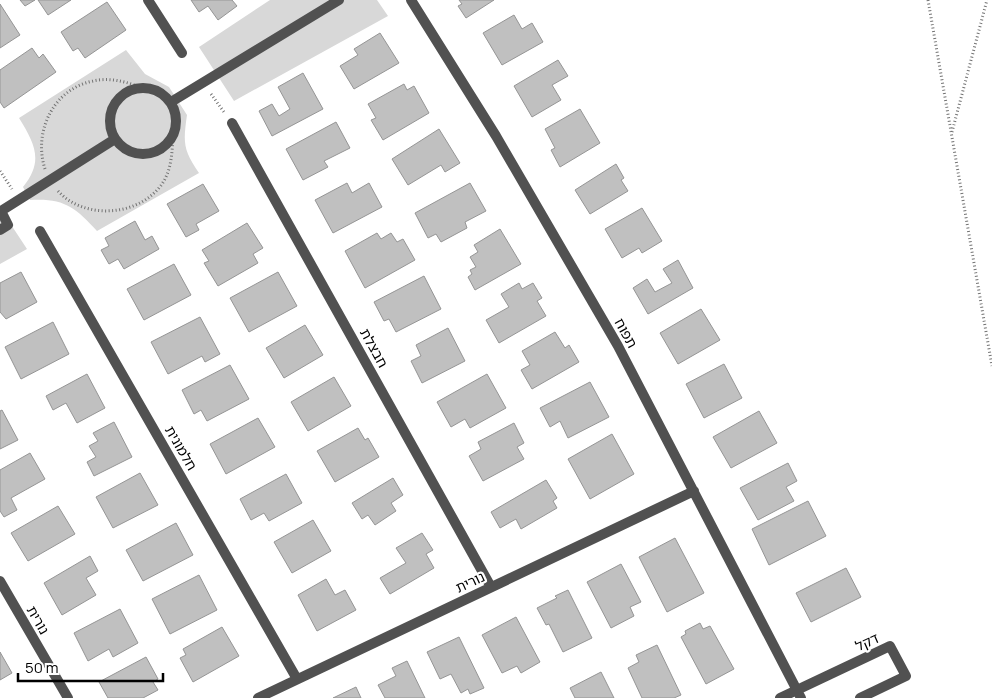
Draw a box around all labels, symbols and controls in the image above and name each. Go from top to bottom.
street label: תפוח [611,315,642,351]
street label: חבצלת [356,325,393,371]
street label: חלמונית [161,422,202,474]
street label: נורית [452,567,487,597]
street label: נורית [23,602,54,638]
street label: דקל [852,628,882,655]
scale bar [18,650,162,682]
text: 50 m [25,657,59,678]

